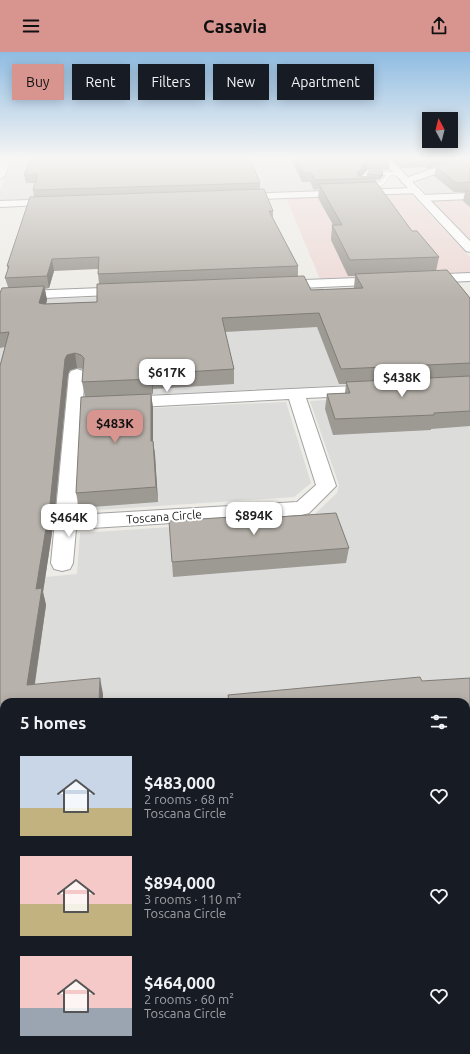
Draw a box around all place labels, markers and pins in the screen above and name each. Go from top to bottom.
pin: $617K [139,359,195,393]
pin: $438K [374,364,430,398]
pin: $483K [87,410,143,444]
pin: $894K [226,502,282,536]
pin: $464K [41,504,97,538]

